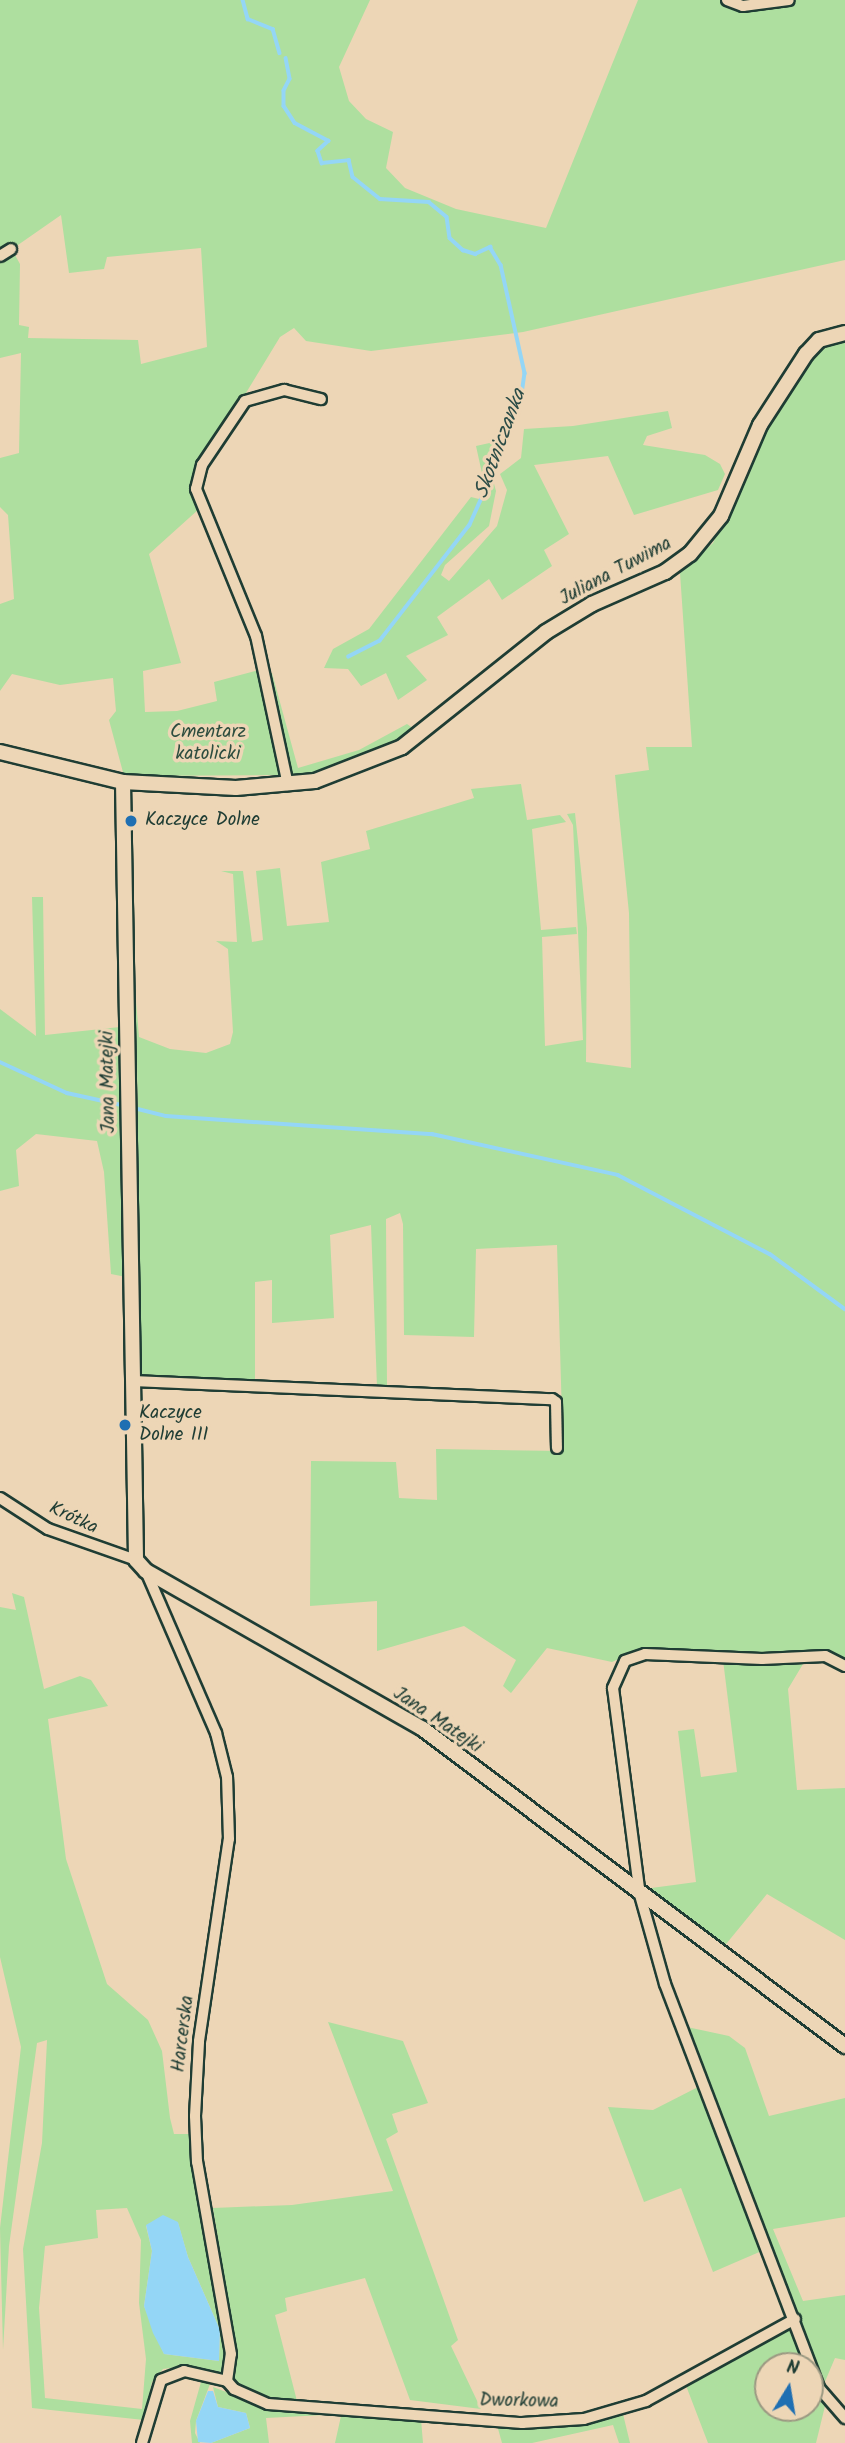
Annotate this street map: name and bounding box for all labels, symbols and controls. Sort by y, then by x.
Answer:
water label: Skotniczanka [470,386,532,502]
street label: Juliana Tuwima [556,533,676,611]
park label: Cmentarz katolicki [170,722,246,766]
place label: Kaczyce Dolne [145,810,260,832]
marker: Kaczyce Dolne [123,813,139,829]
street label: Jana Matejki [97,1031,121,1133]
place label: Kaczyce Dolne III [139,1403,208,1447]
marker: Kaczyce Dolne III [117,1417,133,1433]
street label: Krótka [45,1498,101,1540]
street label: Jana Matejki [388,1683,486,1759]
street label: Harcerska [168,1994,200,2074]
north arrow [754,2352,824,2422]
text: N [784,2352,801,2384]
street label: Dworkowa [479,2390,559,2414]

